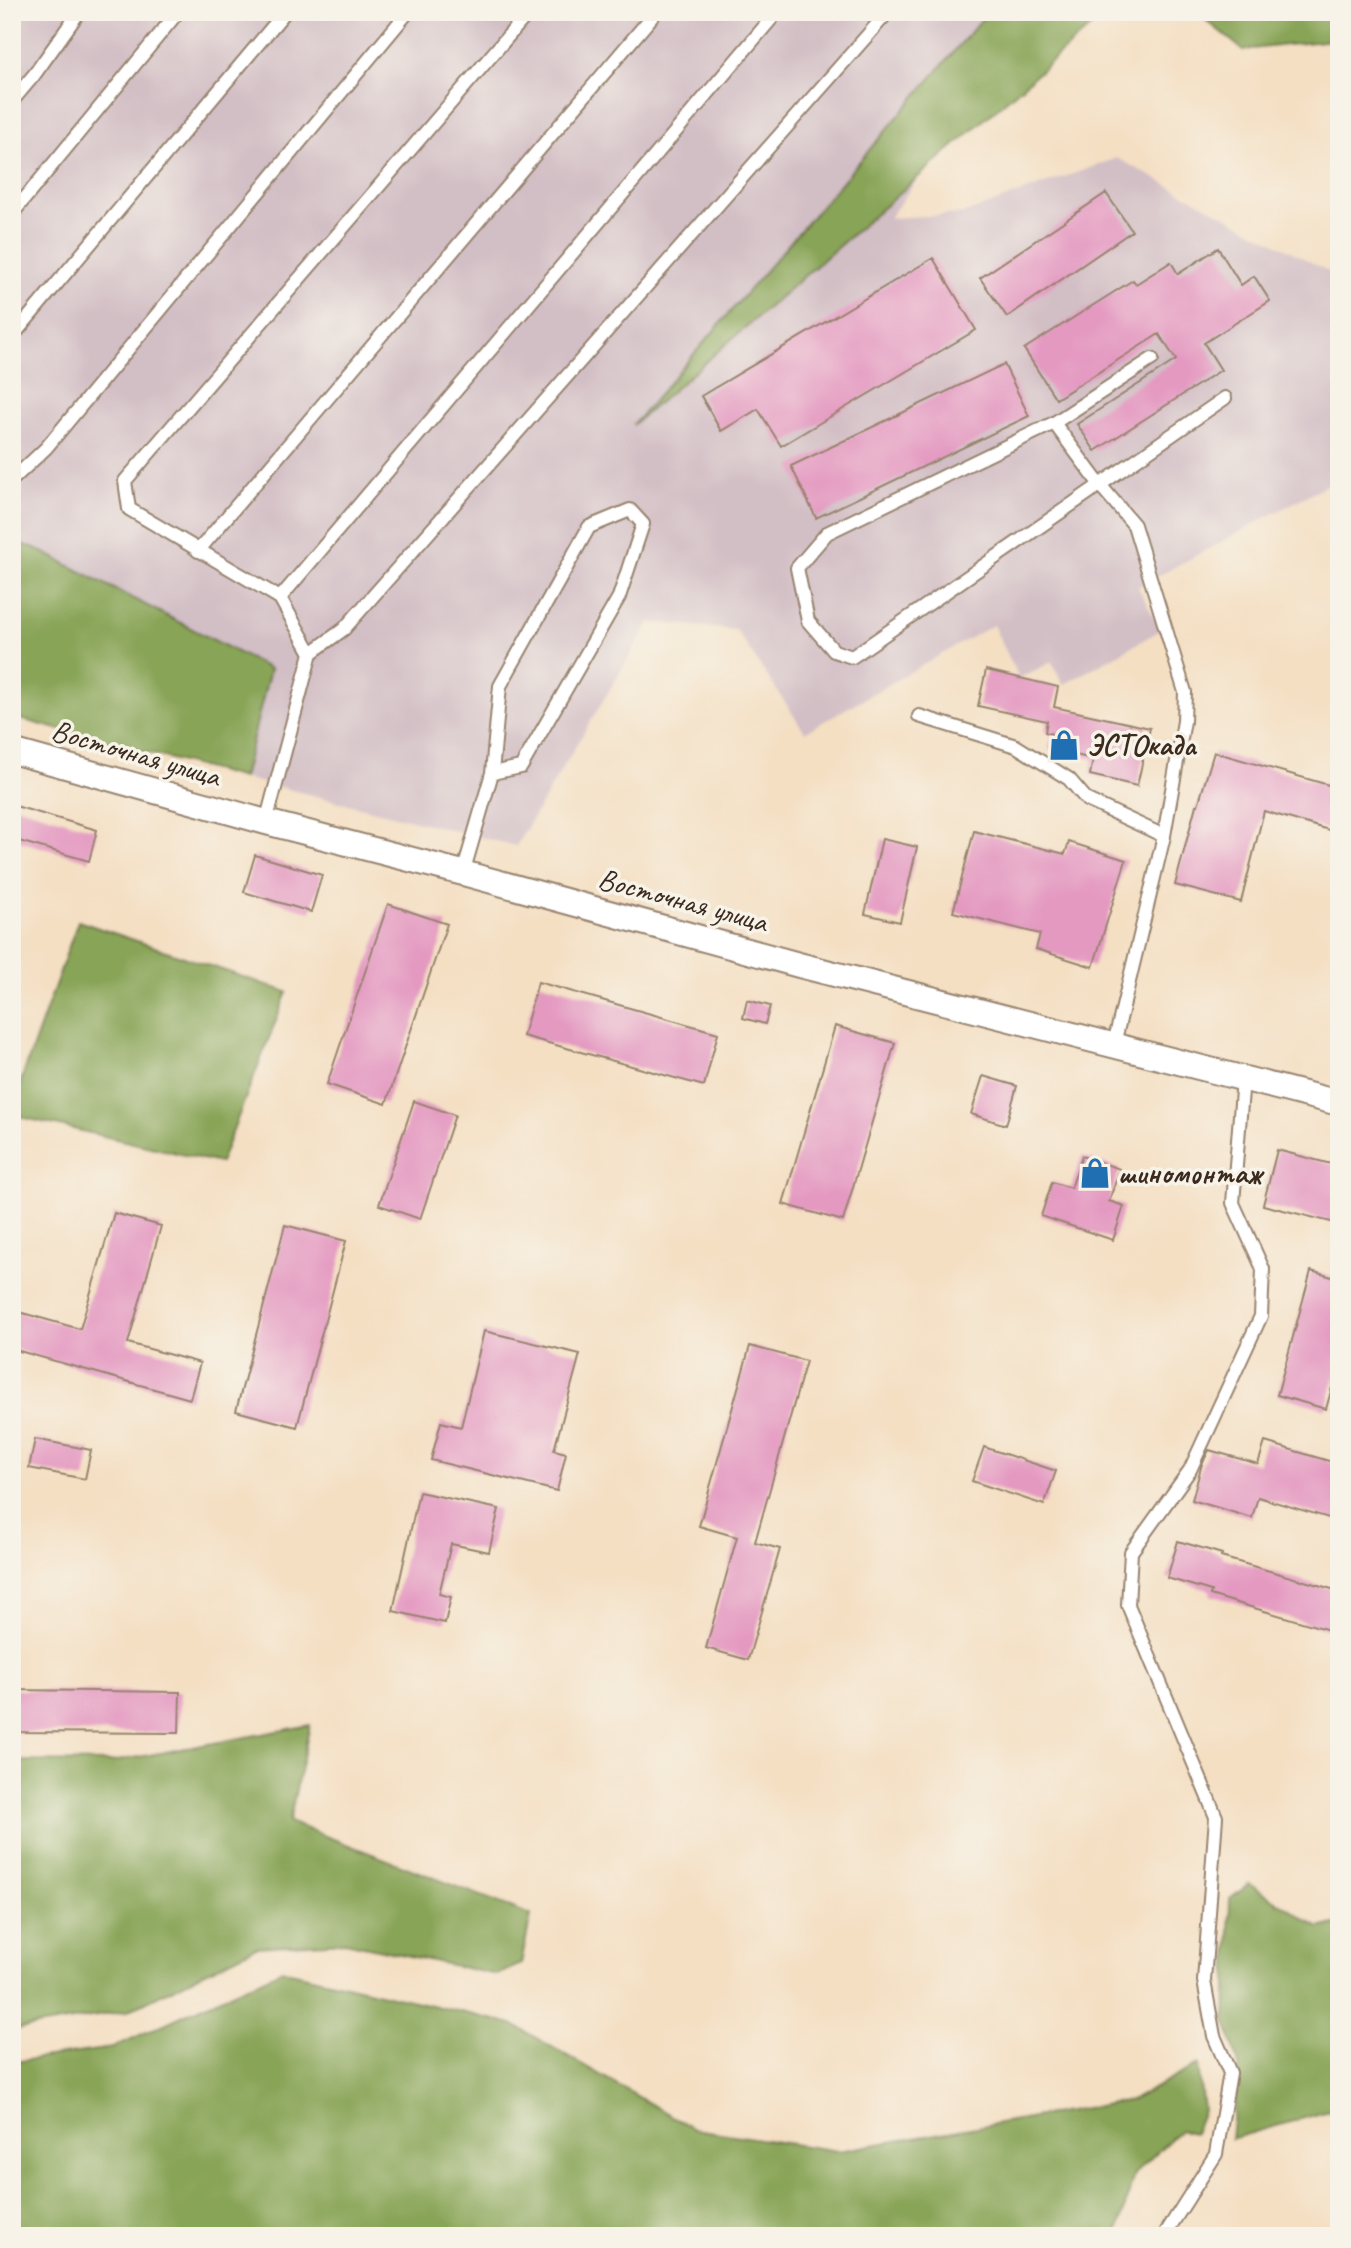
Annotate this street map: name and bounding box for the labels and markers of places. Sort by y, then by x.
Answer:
place label: ЭСТОкада [1087,726,1197,764]
shop icon: ЭСТОкада [1047,728,1081,762]
place label: шиномонтаж [1118,1154,1266,1192]
shop icon: шиномонтаж [1078,1156,1112,1190]

